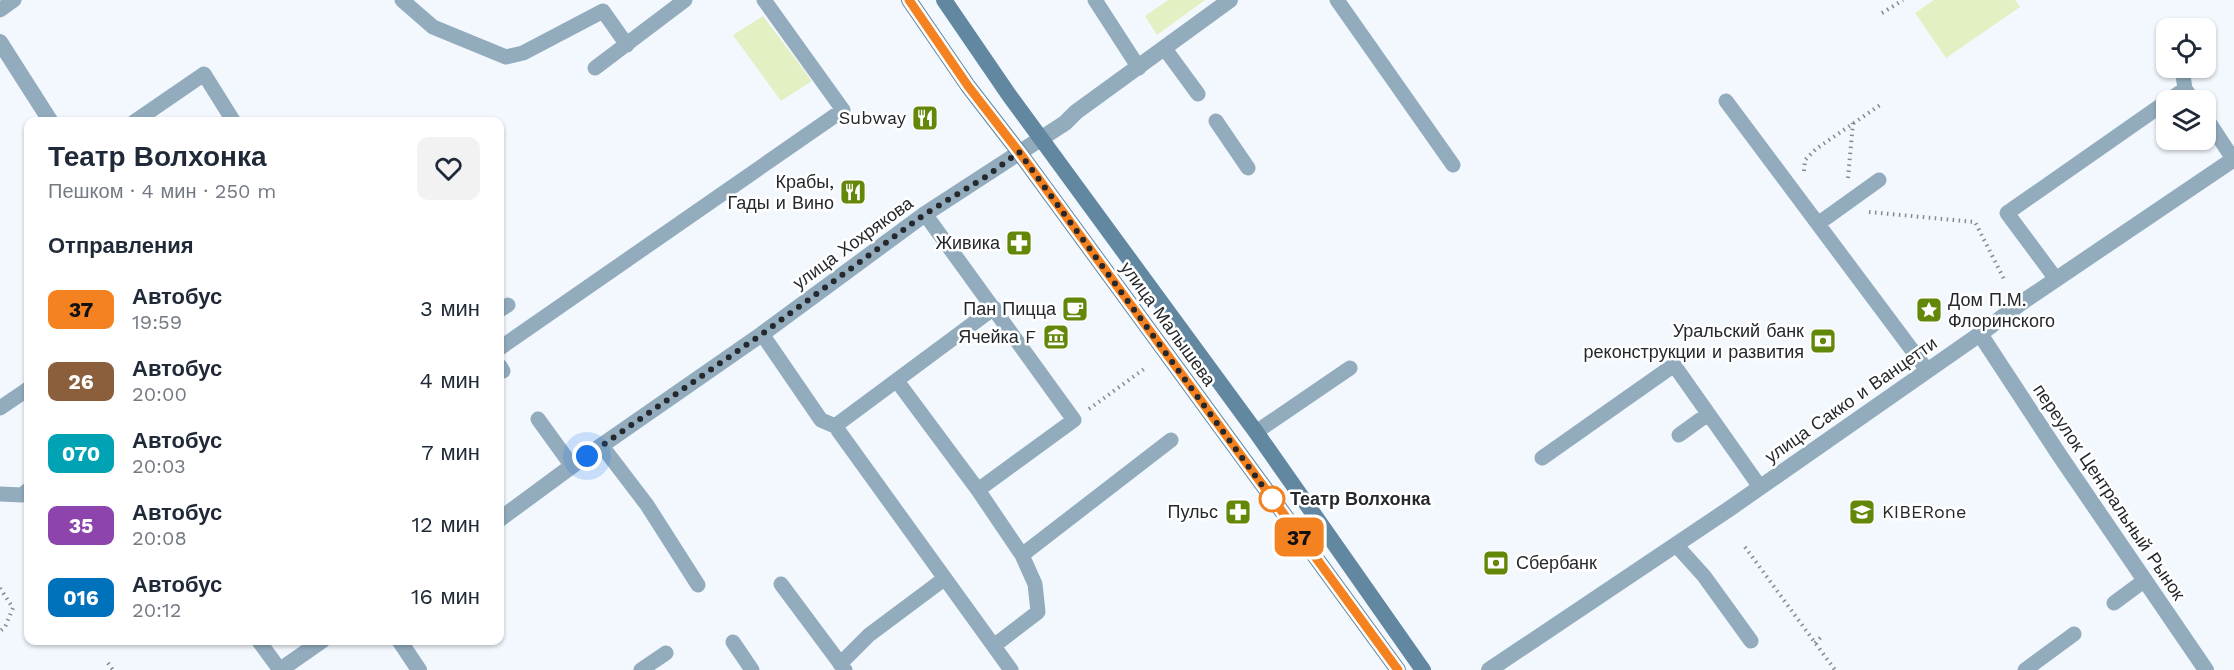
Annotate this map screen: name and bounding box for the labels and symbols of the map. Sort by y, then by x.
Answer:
restaurant icon: Subway [910,103,940,133]
place label: Subway [839,107,907,128]
place label: Крабы, Гады и Вино [727,171,834,213]
restaurant icon: Крабы, Гады и Вино [838,177,868,207]
street label: улица Хохрякова [789,191,918,293]
pharmacy icon: Живика [1004,228,1034,258]
place label: Живика [935,232,1001,253]
street label: улица Малышева [1116,258,1221,391]
place label: Дом П.М. Флоринского [1948,289,2055,331]
cafe icon: Пан Пицца [1060,294,1090,324]
place icon: Дом П.М. Флоринского [1914,295,1944,325]
place label: Пан Пицца [963,298,1057,319]
place label: Уральский банк реконструкции и развития [1584,320,1804,362]
museum icon: Ячейка F [1041,322,1071,352]
place label: Ячейка F [958,326,1036,347]
bank icon: Уральский банк реконструкции и развития [1808,326,1838,356]
street label: улица Сакко и Ванцетти [1761,332,1941,467]
street label: переулок Центральный Рынок [2029,380,2190,604]
your location [572,441,602,471]
marker: Театр Волхонка [1259,486,1285,512]
place label: Театр Волхонка [1290,488,1431,509]
pharmacy icon: Пульс [1223,497,1253,527]
school or university icon: KIBERone [1847,497,1877,527]
place label: Пульс [1168,501,1218,522]
place label: KIBERone [1882,501,1966,522]
line badge: 37 [1272,518,1326,556]
bank icon: Сбербанк [1481,548,1511,578]
place label: Сбербанк [1516,552,1597,573]

